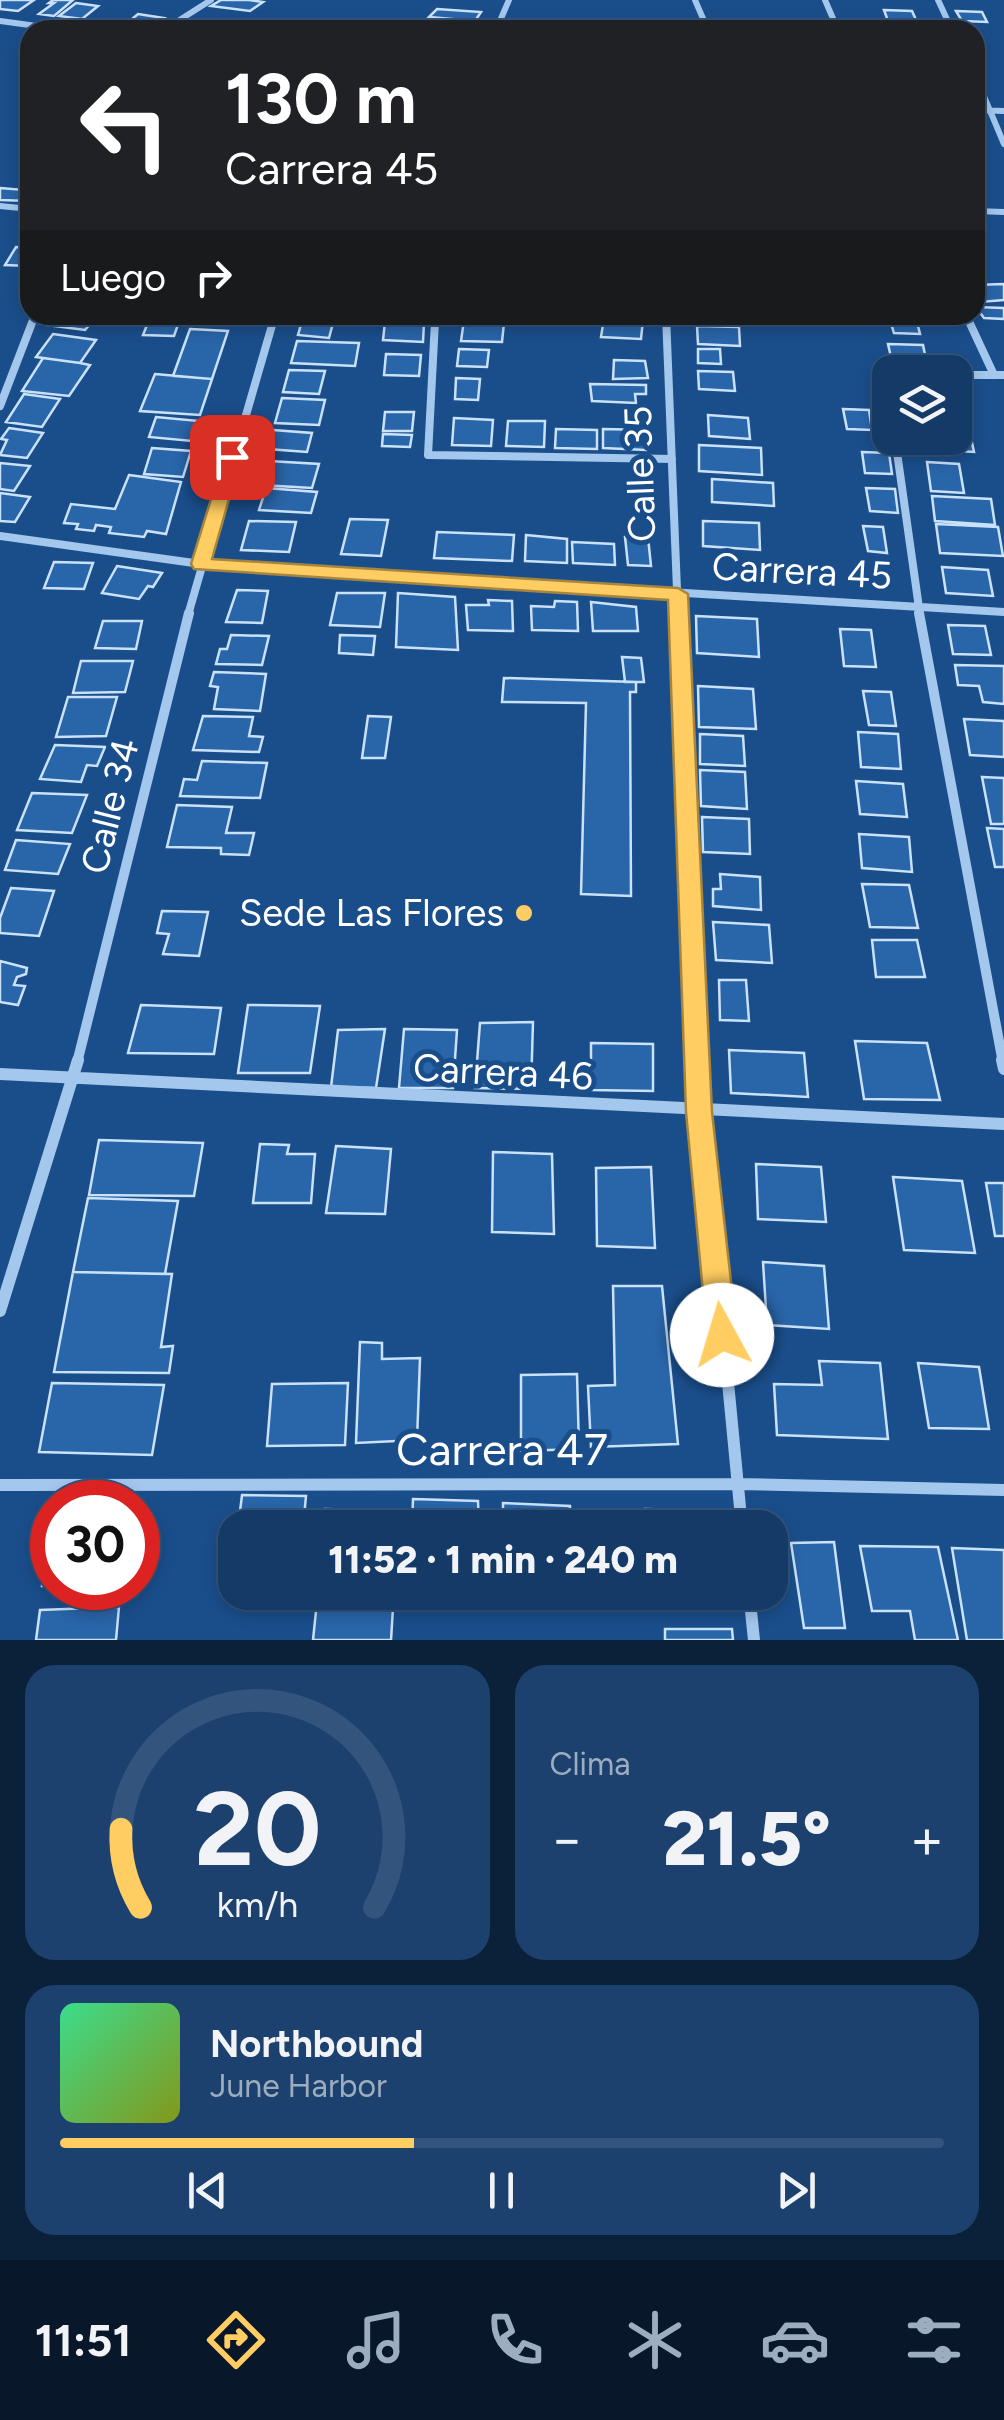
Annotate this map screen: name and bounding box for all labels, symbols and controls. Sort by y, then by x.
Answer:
text: 130 m [225,56,417,141]
icon: left [60,60,190,190]
text: Carrera 45 [225,141,438,195]
icon: right [186,250,241,305]
text: Luego [60,255,166,301]
map controls [872,355,972,455]
button: layers [872,355,972,455]
street label: Calle 35 [615,405,665,543]
pin [190,415,275,500]
icon: arrive [205,430,260,485]
street label: Carrera 45 [711,543,893,599]
street label: Calle 34 [71,734,149,878]
place label: Sede Las Flores [239,890,504,936]
marker: Sede Las Flores [513,902,535,924]
street label: Carrera 46 [412,1044,594,1100]
position arrow [670,1283,774,1387]
street label: Carrera 47 [396,1422,608,1476]
speed limit sign: 30 [30,1480,160,1610]
text: 11:52 · 1 min · 240 m [328,1537,678,1583]
text: Clima [550,1745,631,1783]
text: 20 [193,1766,321,1891]
text: 21.5° [662,1794,831,1884]
text: − [550,1806,584,1872]
text: + [910,1806,944,1872]
text: km/h [216,1883,298,1926]
text: Northbound [210,2021,423,2067]
text: June Harbor [210,2067,387,2105]
icon: previous [180,2163,235,2218]
icon: pause [474,2163,529,2218]
icon: next [769,2163,824,2218]
icon: directions [201,2305,271,2375]
icon: music [341,2305,411,2375]
icon: phone [480,2305,550,2375]
icon: climate [620,2305,690,2375]
icon: car [760,2305,830,2375]
icon: filters [899,2305,969,2375]
text: 11:51 [35,2313,131,2367]

